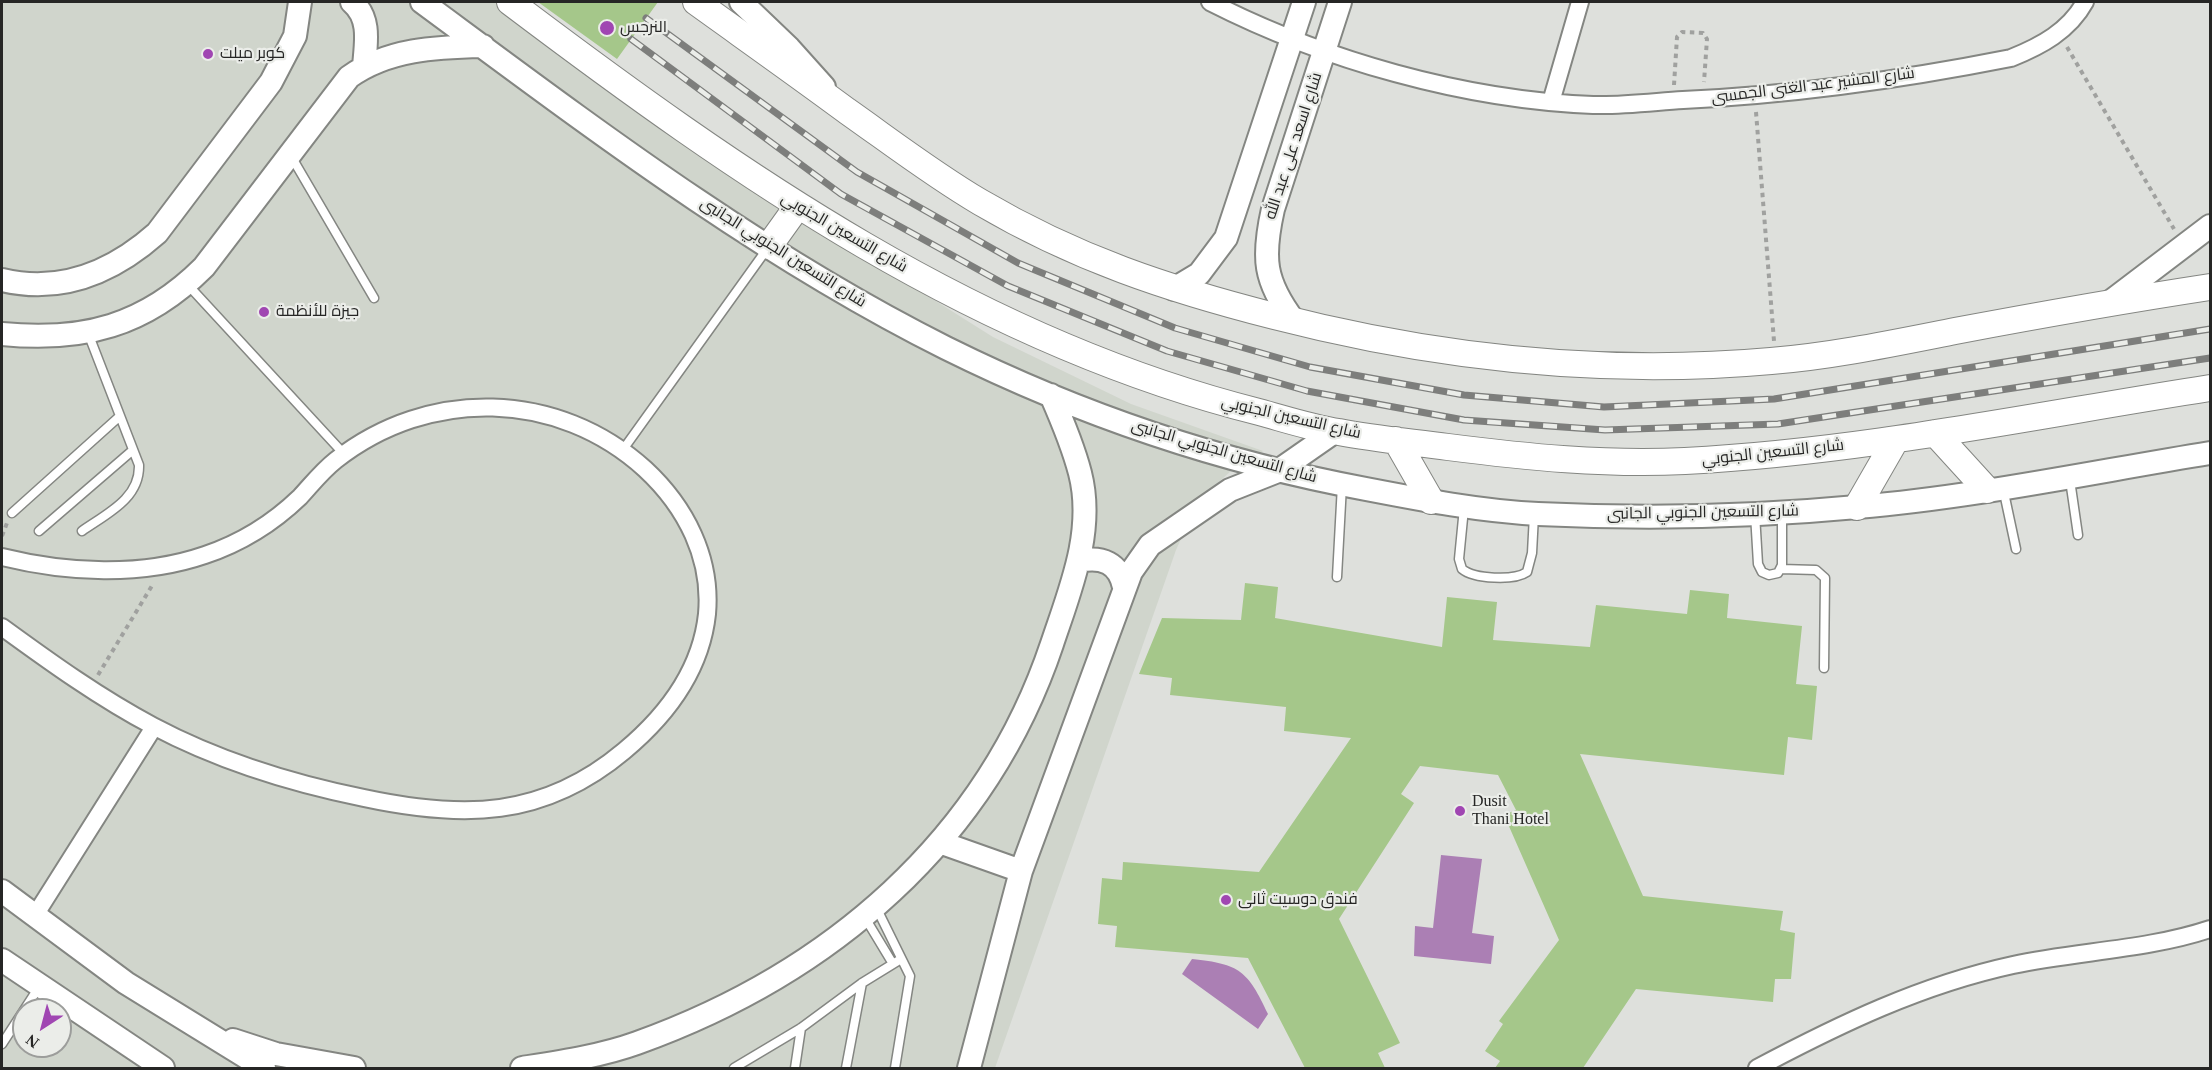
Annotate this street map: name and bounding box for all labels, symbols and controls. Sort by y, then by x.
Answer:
place label: النرجس [620,18,667,38]
marker: النرجس [598,19,616,37]
place label: كوبر ميلت [220,44,285,64]
marker: كوبر ميلت [201,47,215,61]
street label: شارع المشير عبد الغنى الجمسى [1710,64,1916,108]
street label: شارع اسعد على عبد الله [1261,70,1327,222]
street label: شارع التسعين الجنوبي [777,189,911,277]
street label: شارع التسعين الجنوبي الجانبى [696,194,870,312]
place label: جيزة للأنظمة [276,302,359,322]
marker: جيزة للأنظمة [257,305,271,319]
street label: شارع التسعين الجنوبي [1219,393,1363,443]
street label: شارع التسعين الجنوبي الجانبى [1129,416,1319,488]
street label: شارع التسعين الجنوبي [1701,436,1845,470]
street label: شارع التسعين الجنوبي الجانبى [1607,502,1799,524]
place label: Dusit Thani Hotel [1472,792,1549,830]
marker: Dusit Thani Hotel [1453,804,1467,818]
place label: فندق دوسيت ثانى [1238,890,1358,910]
marker: فندق دوسيت ثانى [1219,893,1233,907]
north arrow [12,998,72,1058]
text: N [23,1031,42,1052]

